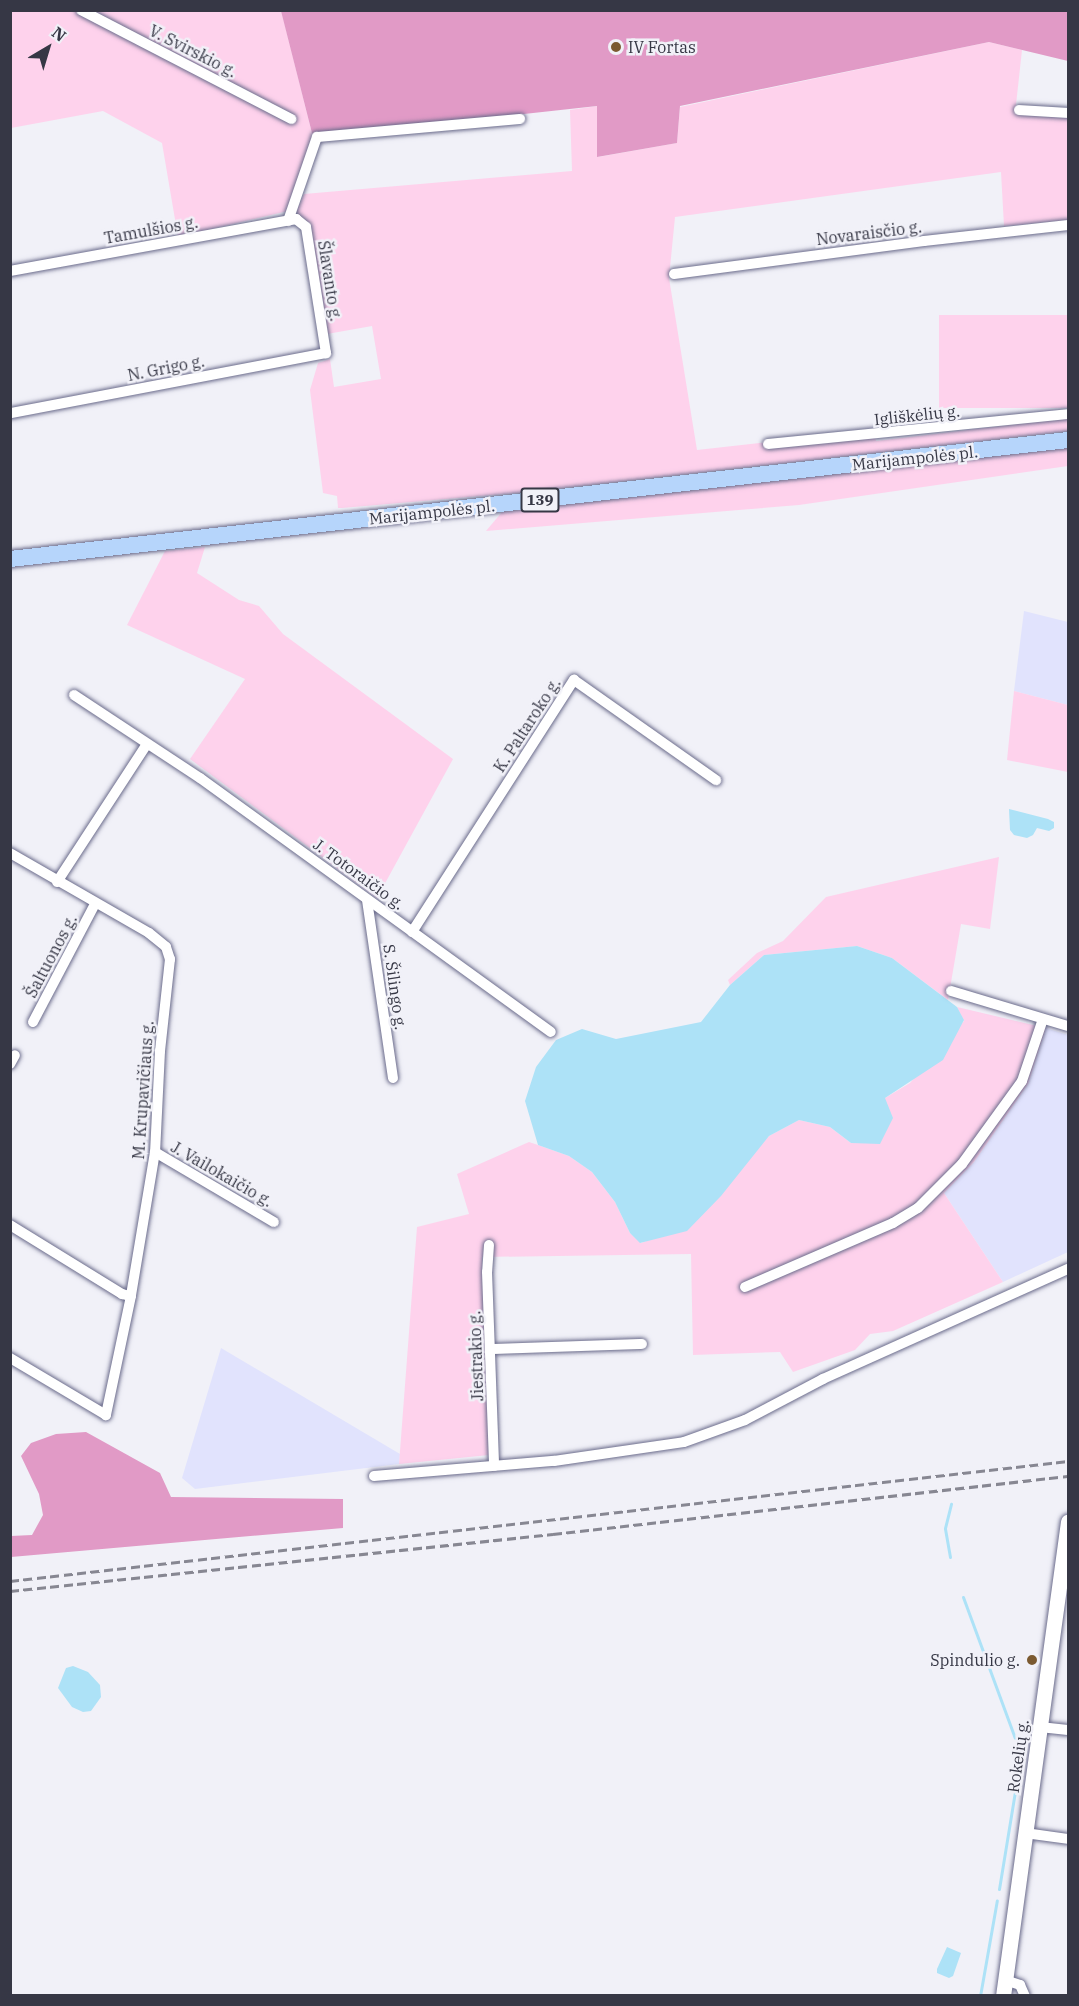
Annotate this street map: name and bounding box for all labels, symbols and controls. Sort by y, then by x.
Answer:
north arrow [18,18,78,78]
street label: V. Svirskio g. [146,21,240,81]
text: N [48,22,70,46]
place label: IV Fortas [628,37,696,57]
marker: IV Fortas [609,40,623,54]
street label: Tamulšios g. [103,212,199,248]
street label: Novaraisčio g. [815,217,923,249]
street label: Šlavanto g. [314,239,346,323]
street label: N. Grigo g. [126,351,206,385]
street label: Igliškėlių g. [873,401,961,429]
street label: Marijampolės pl. [851,442,979,474]
road number: 139 [520,488,560,512]
street label: Marijampolės pl. [368,496,496,528]
street label: K. Paltaroko g. [489,674,565,776]
street label: J. Totoraičio g. [310,834,408,914]
street label: Šaltuonos g. [21,911,81,1001]
street label: S. Šilingo g. [379,943,411,1031]
street label: M. Krupavičiaus g. [129,1020,157,1160]
street label: J. Vailokaičio g. [168,1137,276,1211]
street label: Jiestrakio g. [465,1310,487,1402]
place label: Spindulio g. [930,1650,1020,1670]
marker: Spindulio g. [1025,1653,1039,1667]
street label: Rokelių g. [1003,1718,1033,1794]

